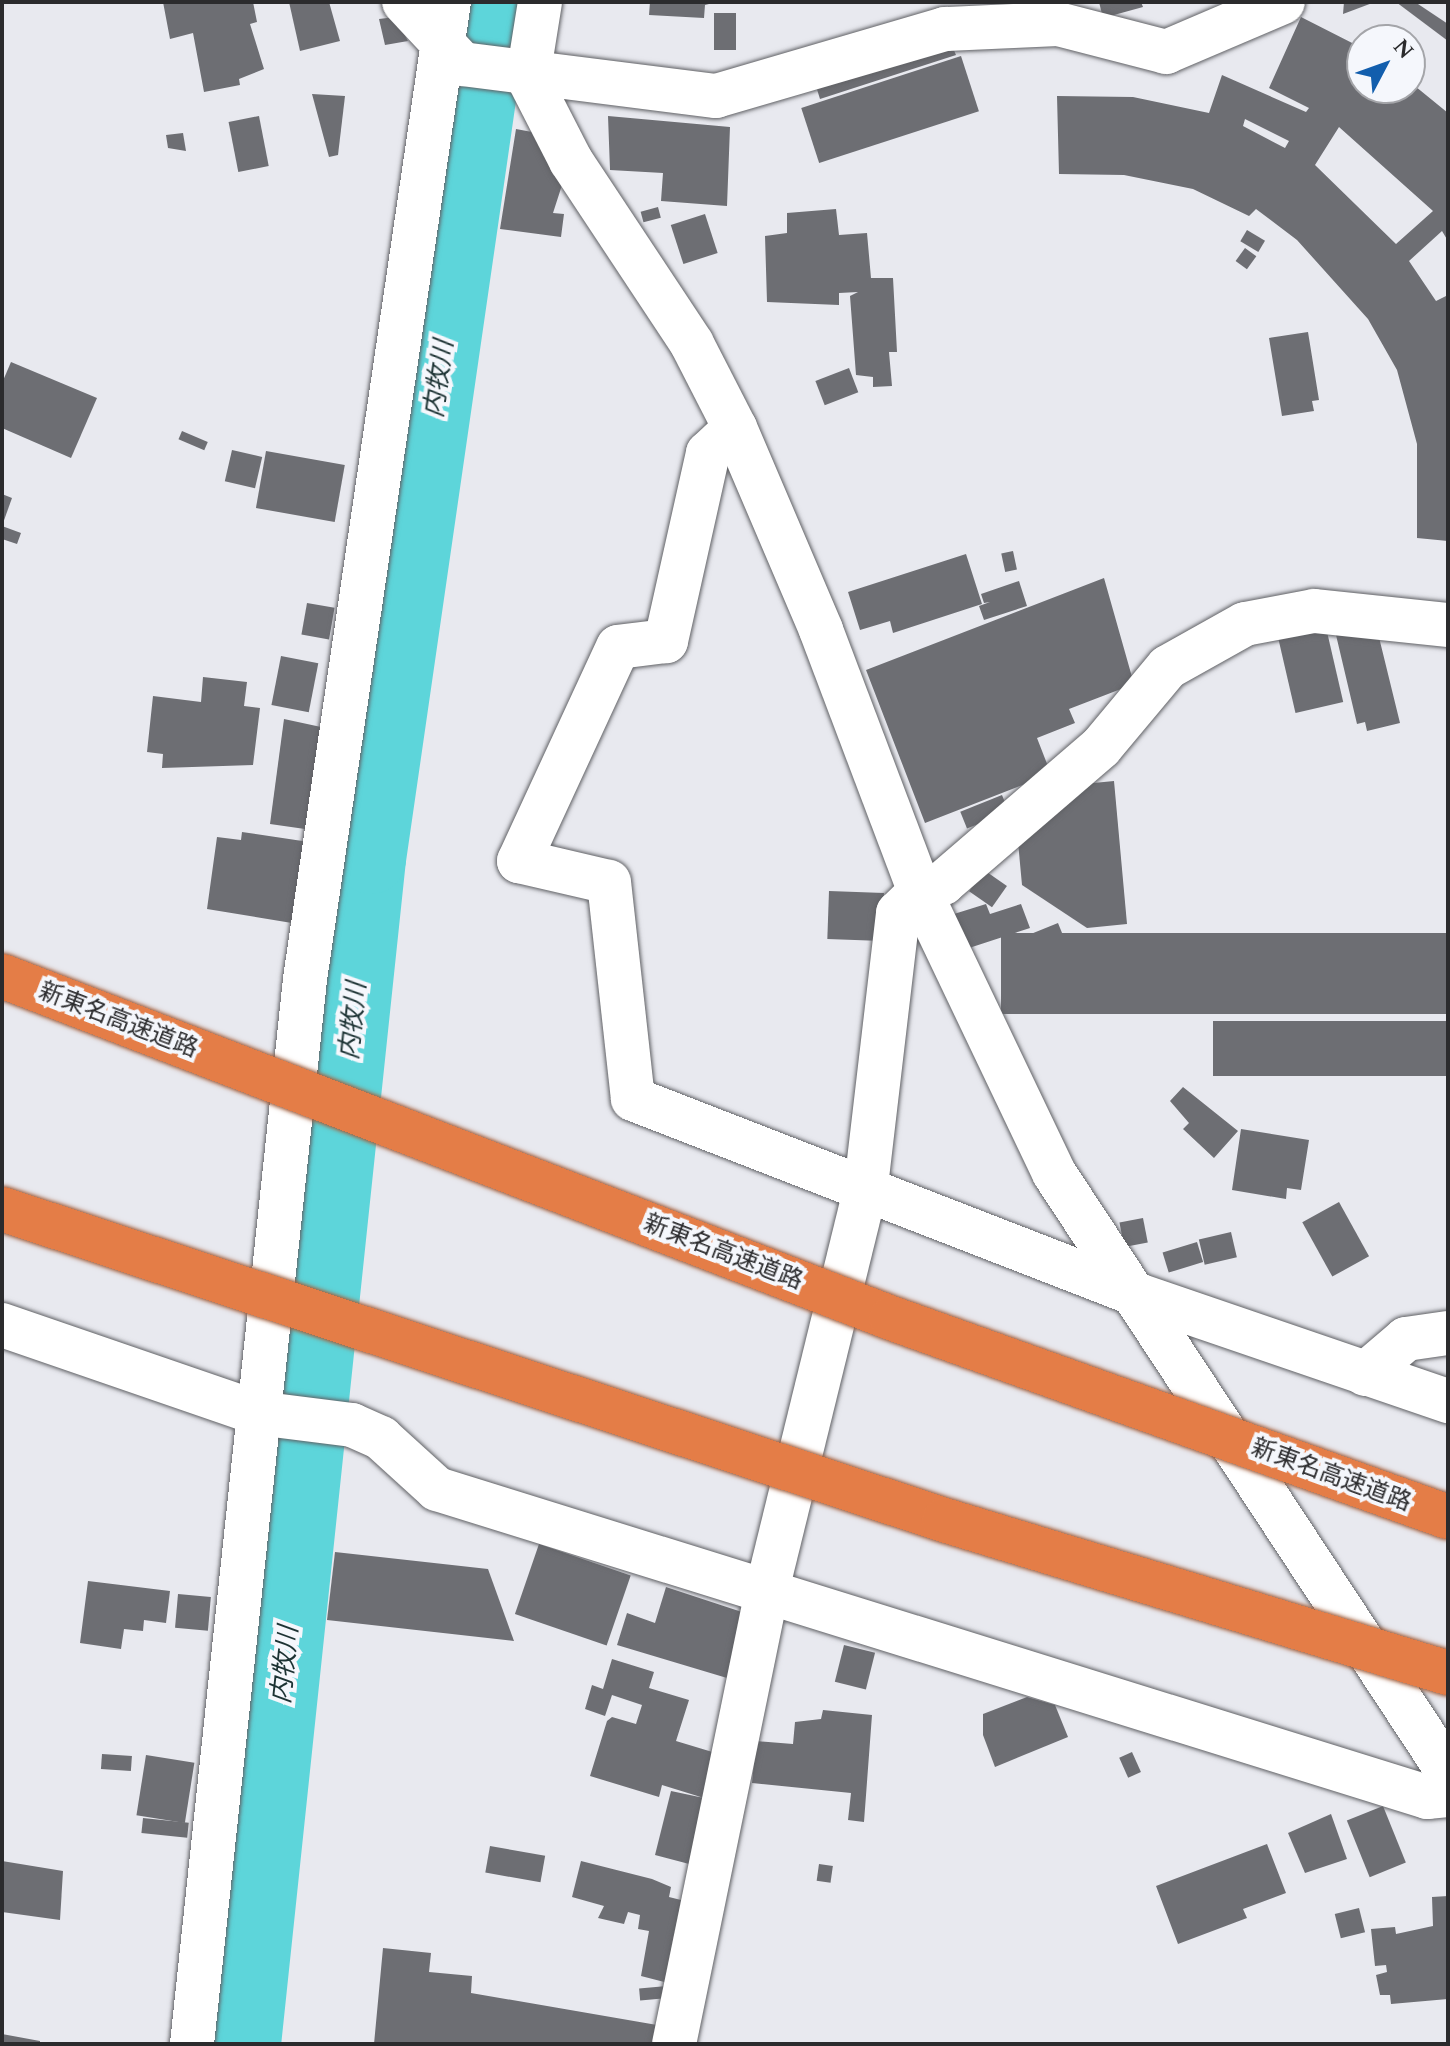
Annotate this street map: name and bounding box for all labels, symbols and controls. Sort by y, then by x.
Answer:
north arrow [1346,24,1426,104]
text: N [1385,32,1421,67]
water label: 内牧川 [419,338,461,420]
street label: 新東名高速道路 [34,977,202,1065]
water label: 内牧川 [334,981,374,1061]
street label: 新東名高速道路 [639,1209,807,1297]
street label: 新東名高速道路 [1247,1434,1415,1518]
water label: 内牧川 [266,1625,306,1705]

